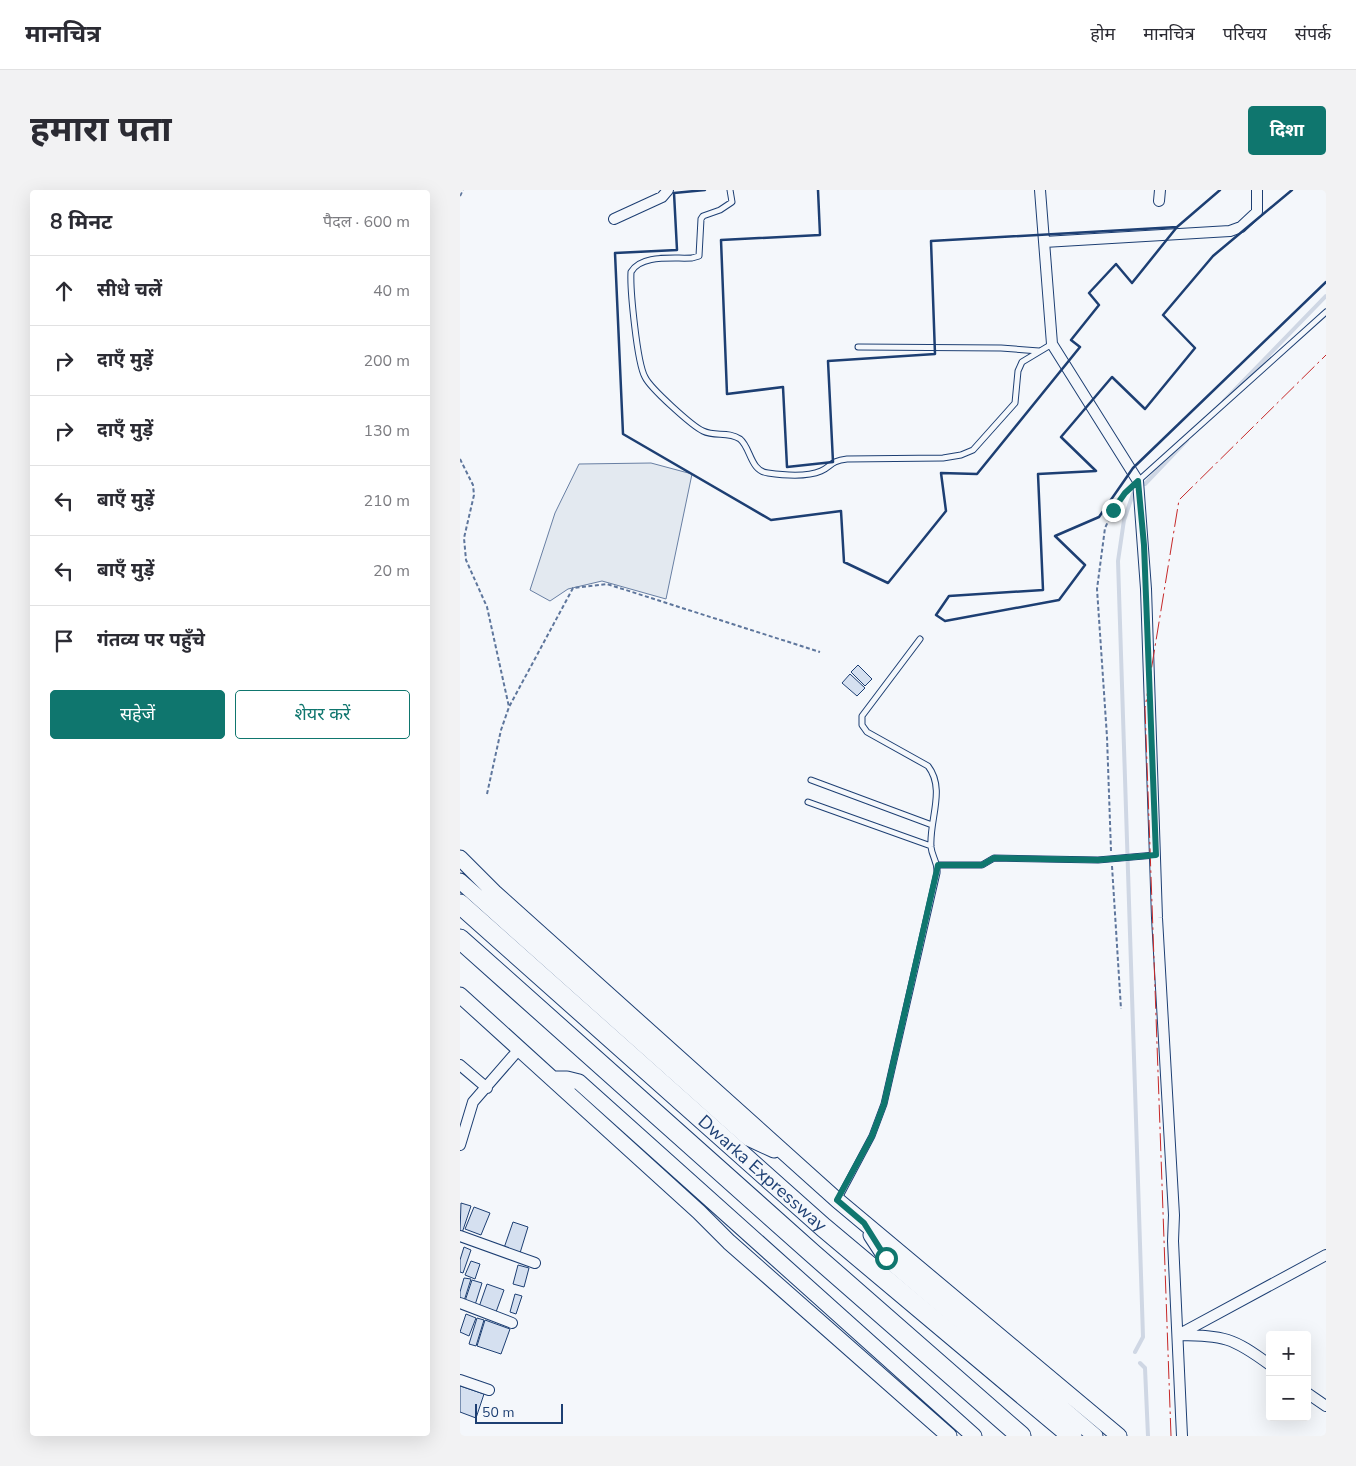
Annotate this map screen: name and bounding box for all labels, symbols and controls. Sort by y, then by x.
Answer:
text: मानचित्र [25,18,101,50]
text: होम [1090,22,1115,46]
text: मानचित्र [1143,22,1195,46]
text: परिचय [1223,22,1267,46]
text: संपर्क [1295,22,1331,46]
text: हमारा पता [30,106,172,153]
button: दिशा [1248,106,1326,155]
text: 8 मिनट [50,208,112,236]
text: पैदल · 600 m [323,211,410,233]
icon: ahead [50,277,78,305]
text: सीधे चलें [97,277,162,303]
text: 40 m [373,280,410,302]
icon: right [50,347,78,375]
text: दाएँ मुड़ें [97,347,153,373]
text: 200 m [363,350,410,372]
icon: right [50,417,78,445]
text: दाएँ मुड़ें [97,417,153,443]
text: 130 m [363,420,410,442]
icon: left [50,487,78,515]
text: बाएँ मुड़ें [97,487,154,513]
text: 210 m [363,490,410,512]
route end [1102,499,1125,522]
icon: left [50,557,78,585]
text: बाएँ मुड़ें [97,557,154,583]
text: 20 m [373,560,410,582]
icon: arrive [50,627,78,655]
text: गंतव्य पर पहुँचे [97,627,205,653]
button: सहेजें [50,690,225,739]
button: शेयर करें [235,690,410,739]
street label: Dwarka Expressway [693,1110,833,1237]
route start [875,1247,898,1270]
map controls [1266,1331,1311,1421]
button: + [1266,1331,1311,1376]
button: − [1266,1376,1311,1421]
scale bar [475,1401,562,1424]
text: 50 m [482,1403,514,1422]

